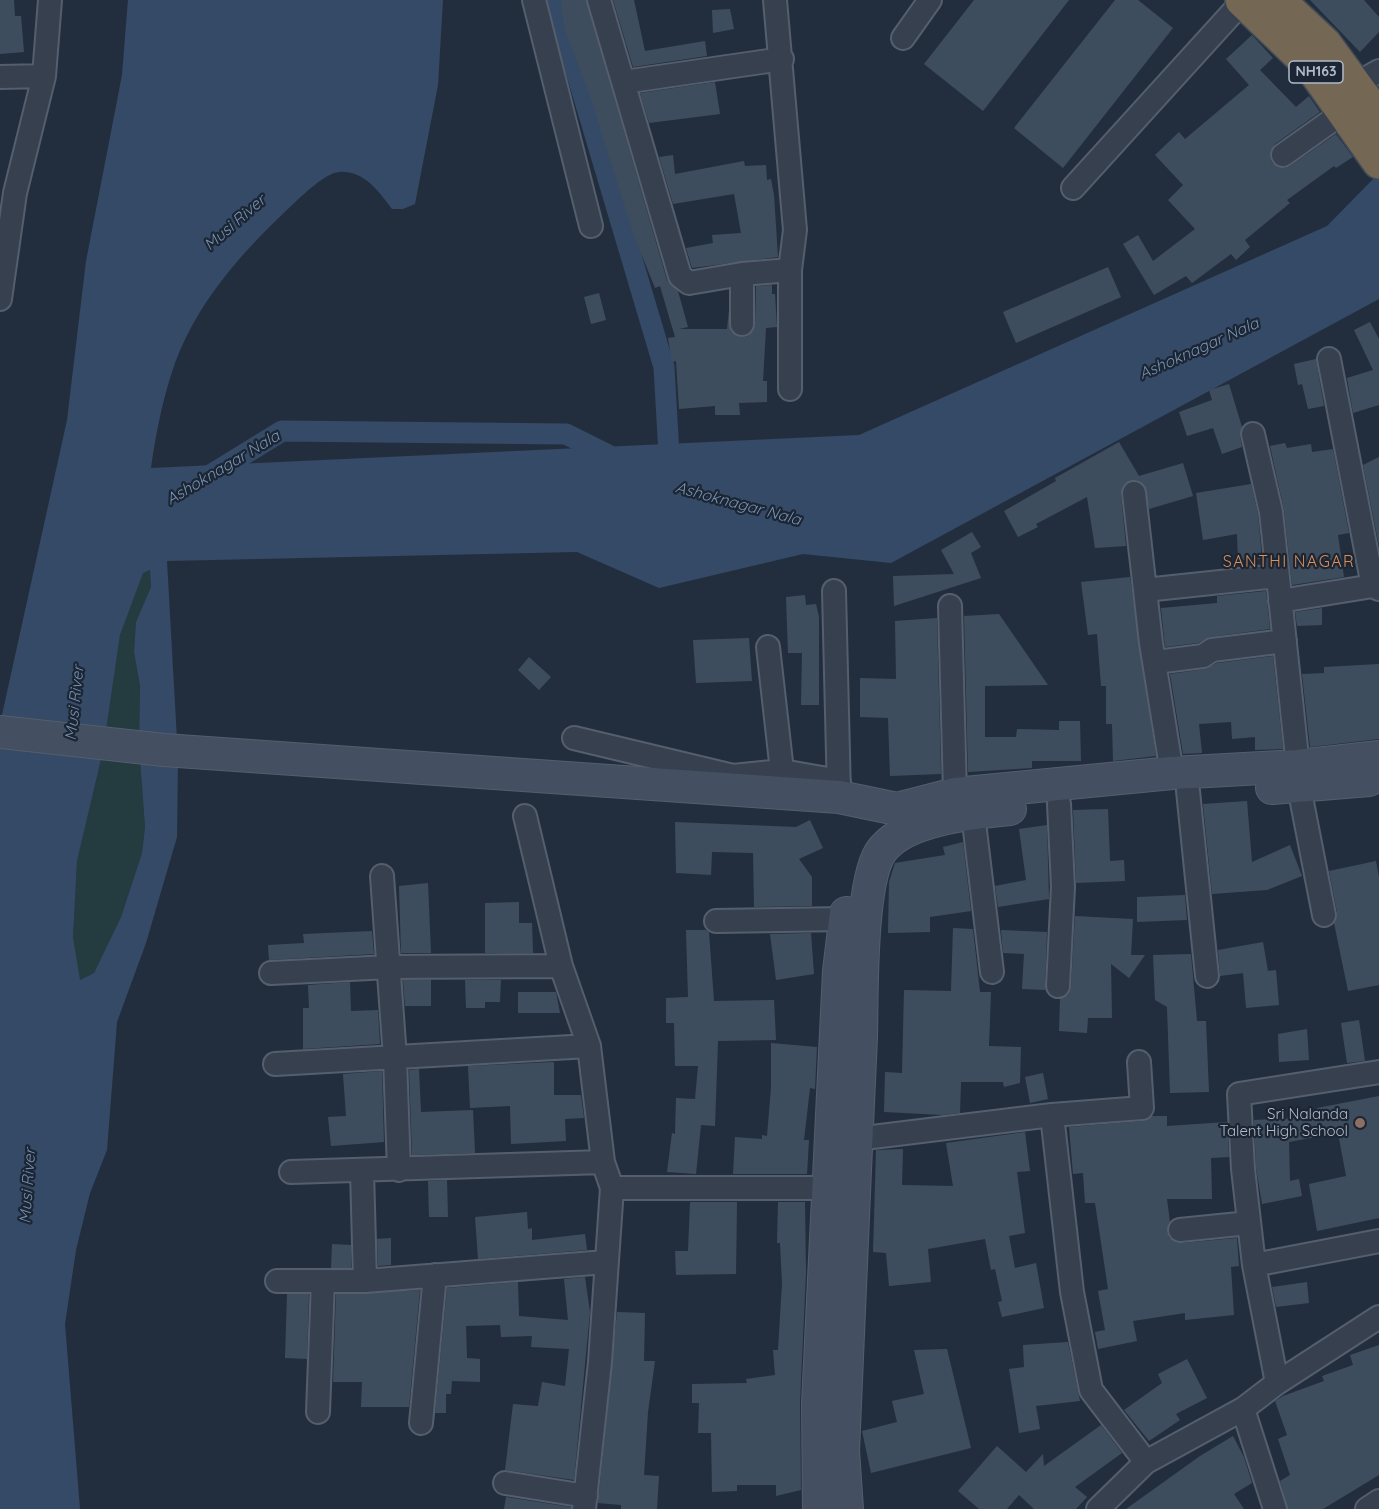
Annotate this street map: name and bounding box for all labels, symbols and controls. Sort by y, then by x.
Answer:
road number: NH163 [1289,61,1343,83]
water label: Musi River [200,191,270,255]
water label: Ashoknagar Nala [1136,314,1262,384]
water label: Ashoknagar Nala [163,427,283,509]
water label: Ashoknagar Nala [673,478,803,530]
district label: SANTHI NAGAR [1223,552,1355,572]
water label: Musi River [62,665,88,741]
place label: Sri Nalanda Talent High School [1219,1105,1348,1140]
marker: Sri Nalanda Talent High School [1353,1116,1367,1130]
water label: Musi River [16,1148,40,1224]

